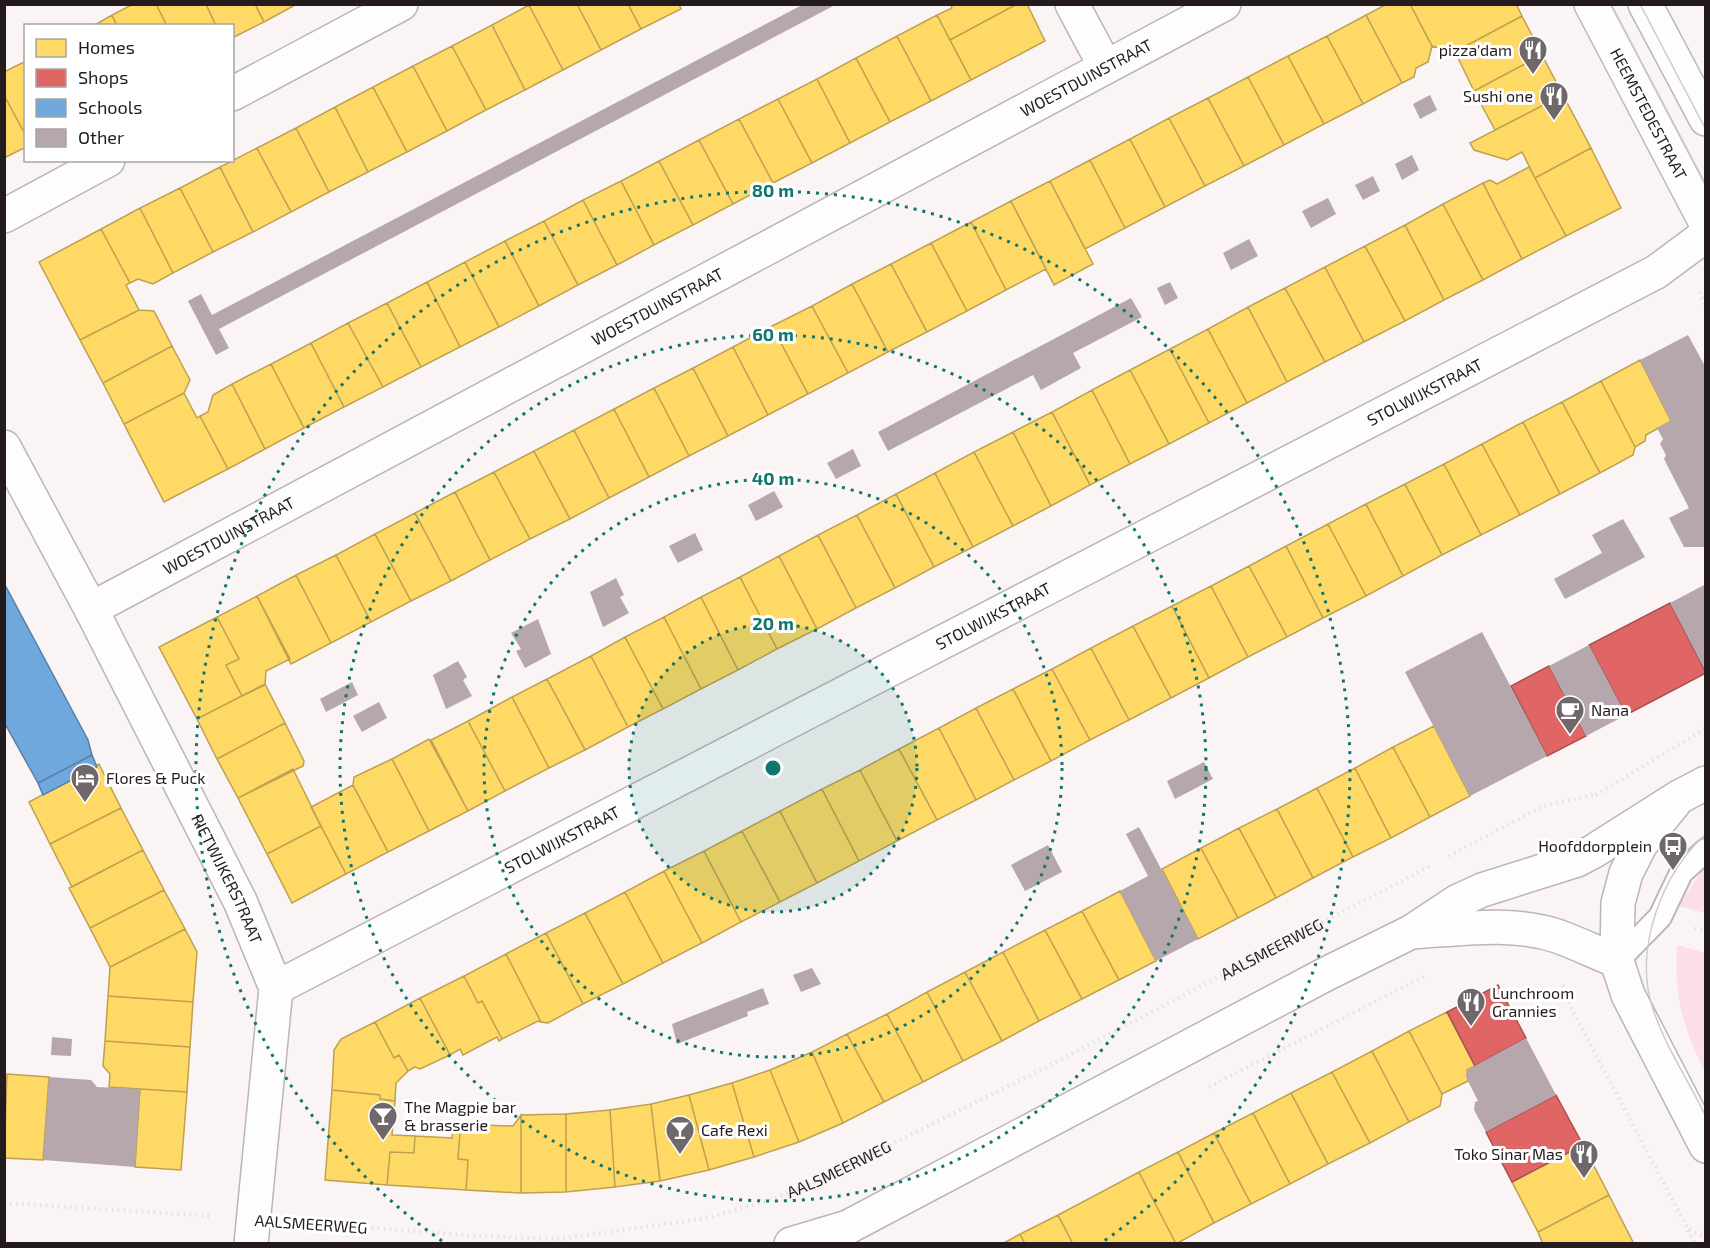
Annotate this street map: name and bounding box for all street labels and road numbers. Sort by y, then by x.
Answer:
street label: WOESTDUINSTRAAT [1017,34,1155,120]
street label: HEEMSTEDESTRAAT [1607,45,1691,183]
street label: WOESTDUINSTRAAT [588,263,726,349]
street label: STOLWIJKSTRAAT [1364,354,1485,429]
street label: WOESTDUINSTRAAT [159,492,297,578]
street label: STOLWIJKSTRAAT [932,578,1054,653]
street label: STOLWIJKSTRAAT [501,802,622,877]
street label: RIETWIJKERSTRAAT [188,810,267,946]
street label: AALSMEERWEG [1217,914,1326,983]
street label: AALSMEERWEG [784,1136,894,1201]
street label: AALSMEERWEG [254,1210,368,1237]

